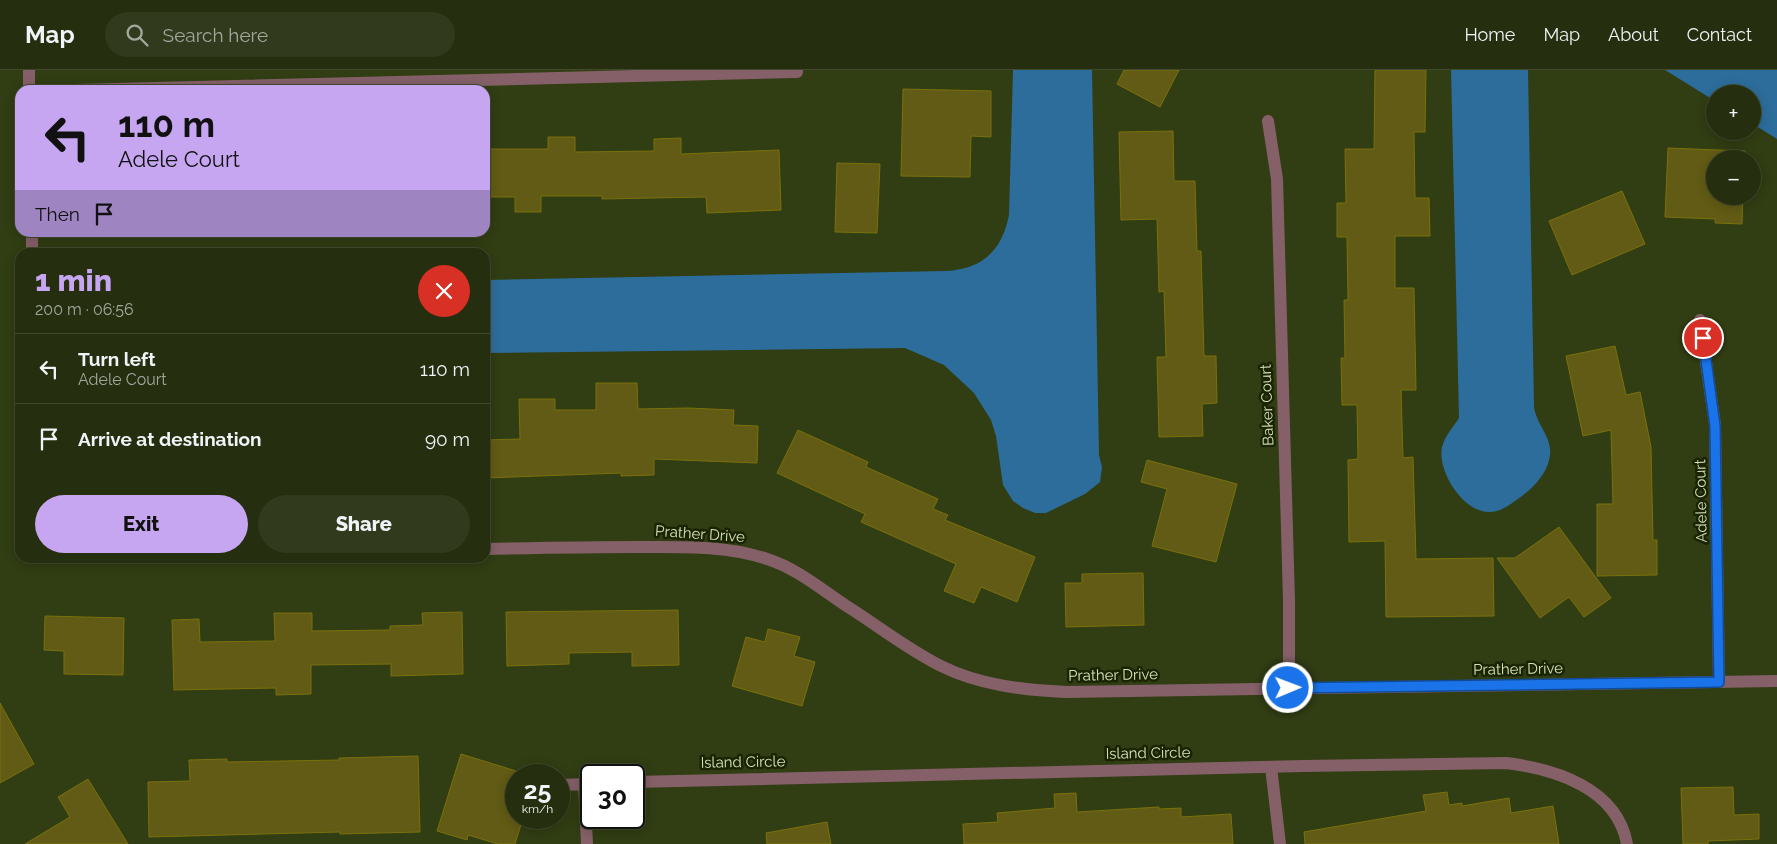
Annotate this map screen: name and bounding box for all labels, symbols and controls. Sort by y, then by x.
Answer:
search box [105,12,455,57]
text: Map [25,20,75,49]
icon: search [123,21,151,49]
text: Search here [163,24,268,46]
text: Home [1464,24,1515,45]
text: Map [1543,24,1580,45]
text: About [1608,24,1659,45]
text: Contact [1687,24,1752,45]
map controls [1706,85,1761,205]
button: + [1706,85,1761,140]
text: 110 m [118,104,215,145]
icon: left [35,105,100,170]
text: Adele Court [118,146,240,172]
button: − [1706,150,1761,205]
icon: arrive [90,200,118,228]
text: Then [35,203,80,225]
text: 1 min [35,263,112,298]
button: close [418,265,470,317]
text: 200 m · 06:56 [35,300,134,319]
pin [1682,317,1724,359]
icon: arrive [1689,324,1717,352]
text: Turn left [78,348,155,370]
icon: left [35,355,63,383]
text: 110 m [420,358,470,380]
street label: Baker Court [1257,364,1277,446]
text: Adele Court [78,370,167,389]
icon: arrive [35,425,63,453]
text: Arrive at destination [78,428,262,450]
text: 90 m [425,428,470,450]
street label: Adele Court [1691,459,1711,543]
button: Exit [35,495,248,553]
button: Share [258,495,470,553]
street label: Prather Drive [655,522,746,546]
street label: Prather Drive [1473,659,1563,679]
position arrow [1261,661,1313,713]
street label: Prather Drive [1068,665,1158,685]
street label: Island Circle [1105,743,1191,763]
street label: Island Circle [700,752,786,772]
speed limit sign: 30 [580,764,645,829]
text: 25 [524,775,551,805]
text: km/h [522,802,553,816]

